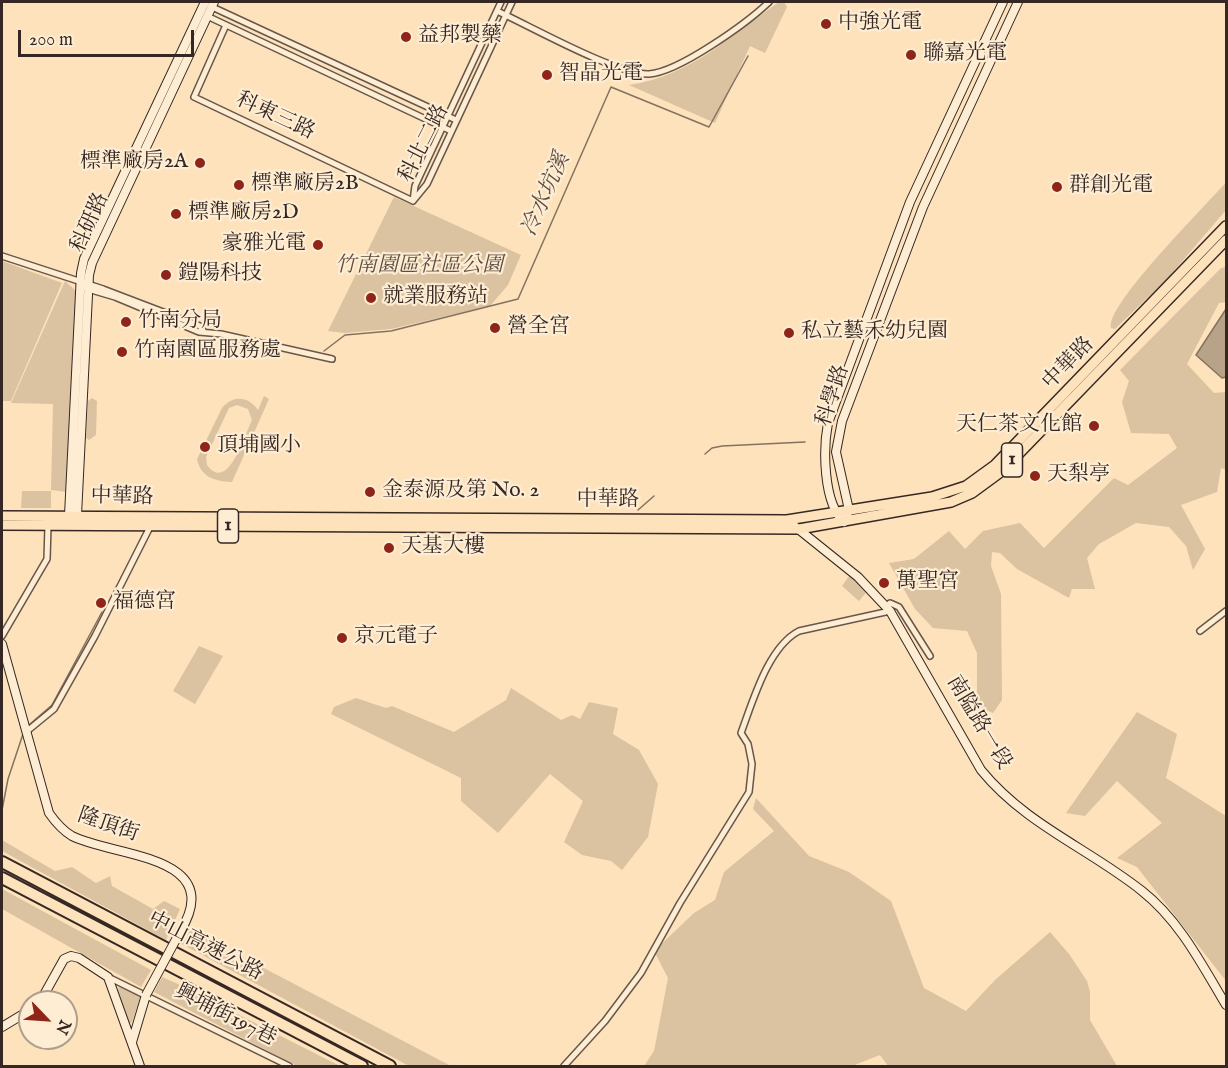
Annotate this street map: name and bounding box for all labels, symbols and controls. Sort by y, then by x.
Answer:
place label: 中強光電 [838,11,922,37]
marker: 中強光電 [819,17,833,31]
scale bar [21,18,196,56]
place label: 益邦製藥 [418,24,502,50]
text: 200 m [29,29,73,52]
marker: 益邦製藥 [399,30,413,44]
place label: 聯嘉光電 [923,42,1007,68]
marker: 聯嘉光電 [904,48,918,62]
place label: 智晶光電 [559,62,643,88]
marker: 智晶光電 [540,68,554,82]
street label: 科東三路 [232,88,318,146]
street label: 科北二路 [395,101,455,187]
water label: 冷水坑溪 [517,149,577,241]
place label: 標準廠房2A [80,150,188,176]
marker: 標準廠房2A [193,156,207,170]
place label: 標準廠房2B [251,172,359,198]
place label: 群創光電 [1069,174,1153,200]
marker: 標準廠房2B [232,178,246,192]
marker: 群創光電 [1050,180,1064,194]
street label: 科研路 [67,189,115,257]
place label: 標準廠房2D [188,201,299,227]
marker: 標準廠房2D [169,207,183,221]
place label: 豪雅光電 [222,232,306,258]
marker: 豪雅光電 [311,238,325,252]
park label: 竹南園區社區公園 [335,254,503,280]
place label: 鎧陽科技 [178,262,262,288]
marker: 鎧陽科技 [159,268,173,282]
place label: 就業服務站 [383,285,488,311]
marker: 就業服務站 [364,291,378,305]
place label: 竹南分局 [138,309,222,335]
marker: 竹南分局 [119,315,133,329]
place label: 營全宮 [507,315,570,341]
place label: 私立藝禾幼兒園 [801,320,948,346]
marker: 營全宮 [488,321,502,335]
marker: 私立藝禾幼兒園 [782,326,796,340]
street label: 中華路 [1038,333,1100,395]
place label: 竹南園區服務處 [134,339,281,365]
marker: 竹南園區服務處 [115,345,129,359]
street label: 科學路 [812,362,856,430]
place label: 天仁茶文化館 [956,413,1082,439]
marker: 天仁茶文化館 [1087,419,1101,433]
place label: 頂埔國小 [217,434,301,460]
marker: 頂埔國小 [198,440,212,454]
road number: 1 [1002,443,1022,477]
place label: 天梨亭 [1047,463,1110,489]
marker: 天梨亭 [1028,469,1042,483]
place label: 金泰源及第 No. 2 [382,479,539,505]
street label: 中華路 [90,485,154,511]
marker: 金泰源及第 No. 2 [363,485,377,499]
street label: 中華路 [577,488,639,514]
road number: 1 [218,509,238,543]
place label: 天基大樓 [401,535,485,561]
marker: 天基大樓 [382,541,396,555]
place label: 萬聖宮 [896,570,959,596]
marker: 萬聖宮 [877,576,891,590]
place label: 福德宮 [113,590,176,616]
marker: 福德宮 [94,596,108,610]
place label: 京元電子 [354,625,438,651]
marker: 京元電子 [335,631,349,645]
street label: 南隘路一段 [940,672,1016,774]
street label: 隆頂街 [74,804,142,848]
street label: 中山高速公路 [143,907,267,987]
street label: 興埔街197巷 [170,980,280,1052]
north arrow [18,990,78,1050]
text: N [51,1016,74,1037]

